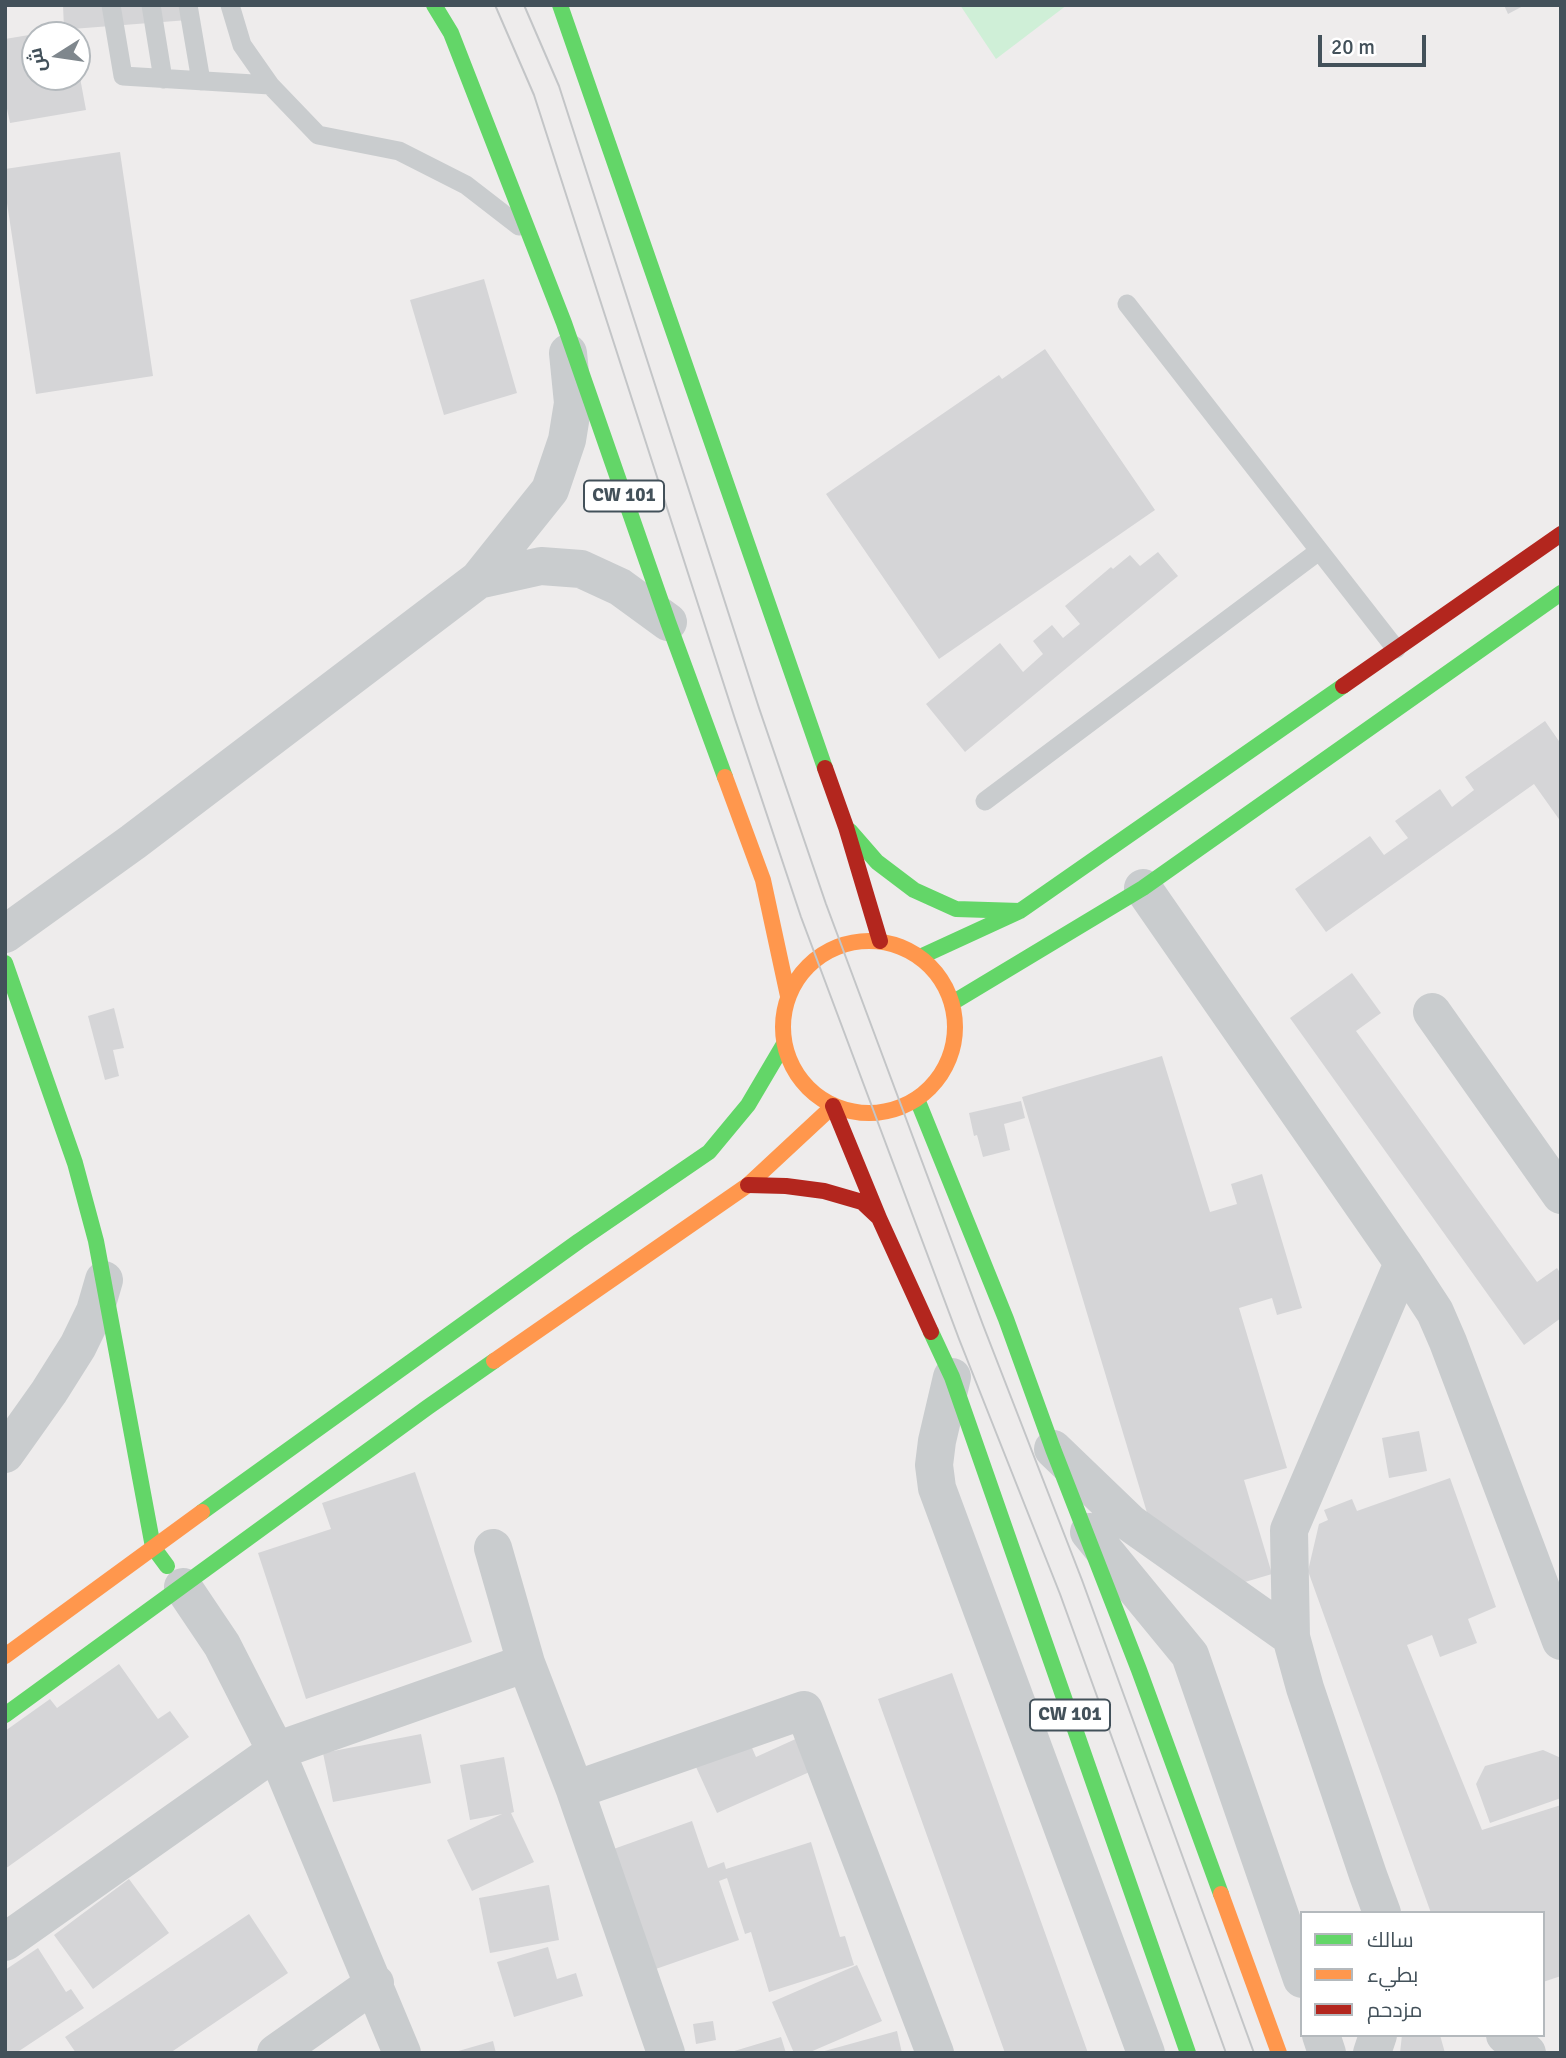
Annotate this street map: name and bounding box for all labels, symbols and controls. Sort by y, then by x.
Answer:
north arrow [21,21,91,91]
scale bar [1321,21,1430,65]
text: 20 m [1331,34,1375,60]
text: ش [23,46,52,74]
road number: CW 101 [584,481,664,512]
road number: CW 101 [1030,1700,1110,1730]
legend [1300,1911,1545,2037]
text: سالك [1367,1927,1414,1953]
text: بطيء [1367,1962,1418,1988]
text: مزدحم [1367,1997,1422,2023]

